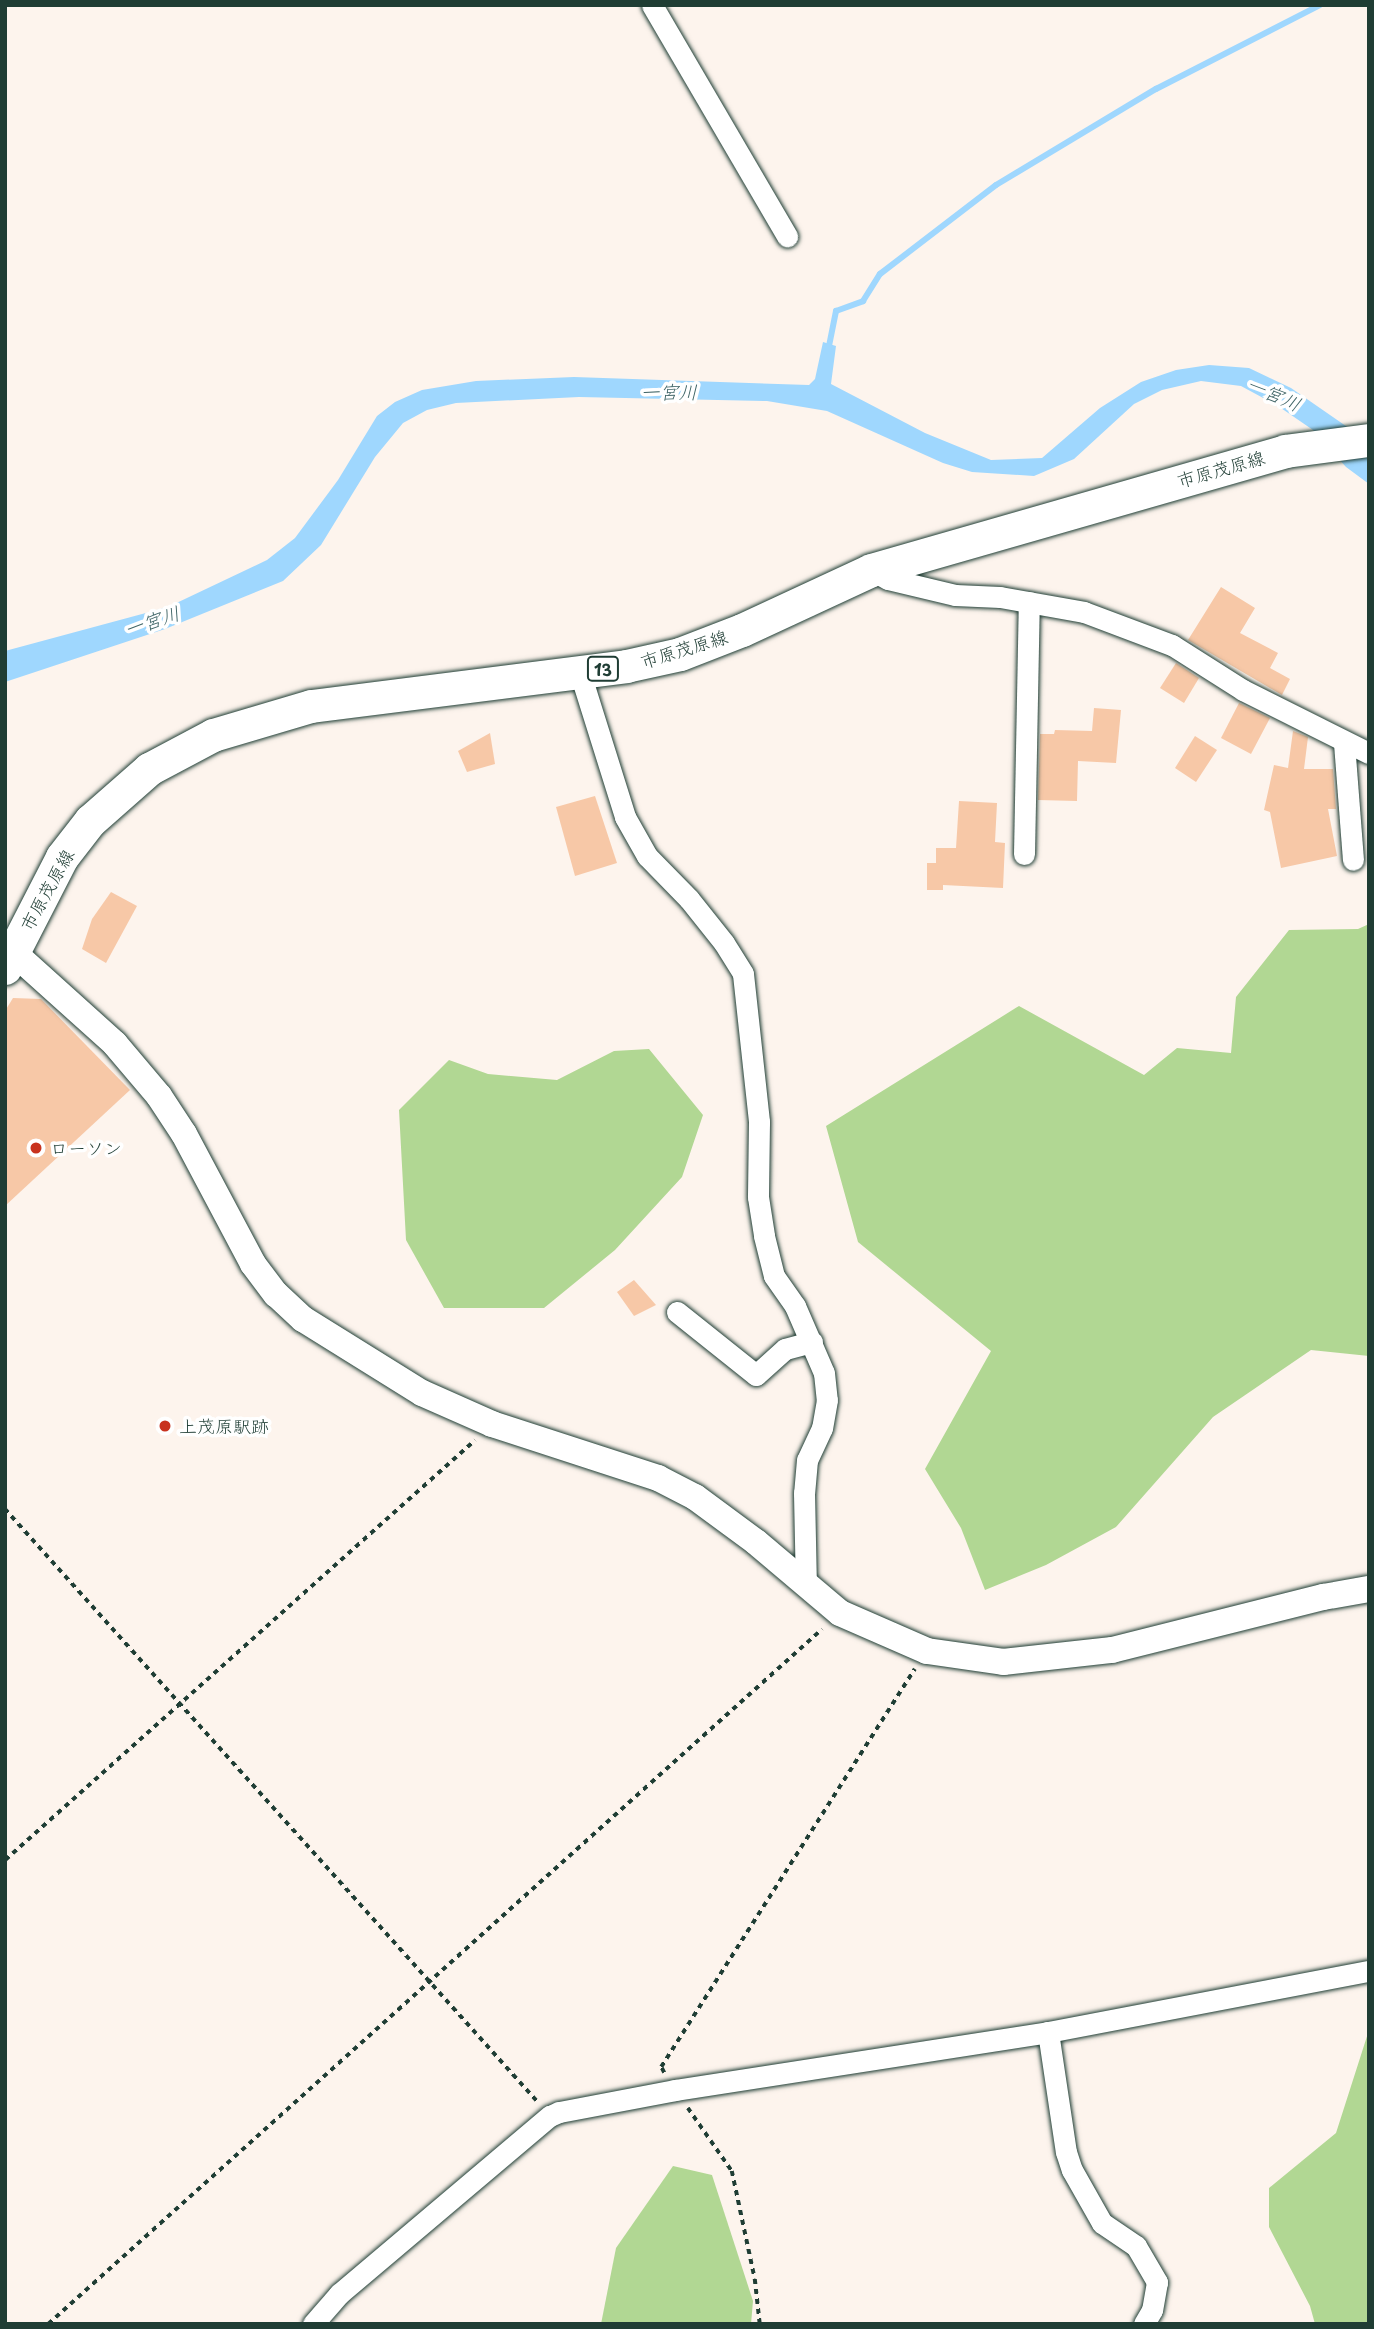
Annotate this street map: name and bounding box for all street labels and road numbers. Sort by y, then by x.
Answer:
street label: 市原茂原線 [1175,446,1267,492]
street label: 市原茂原線 [638,626,730,672]
road number: 13 [586,656,620,682]
street label: 市原茂原線 [16,845,78,935]

